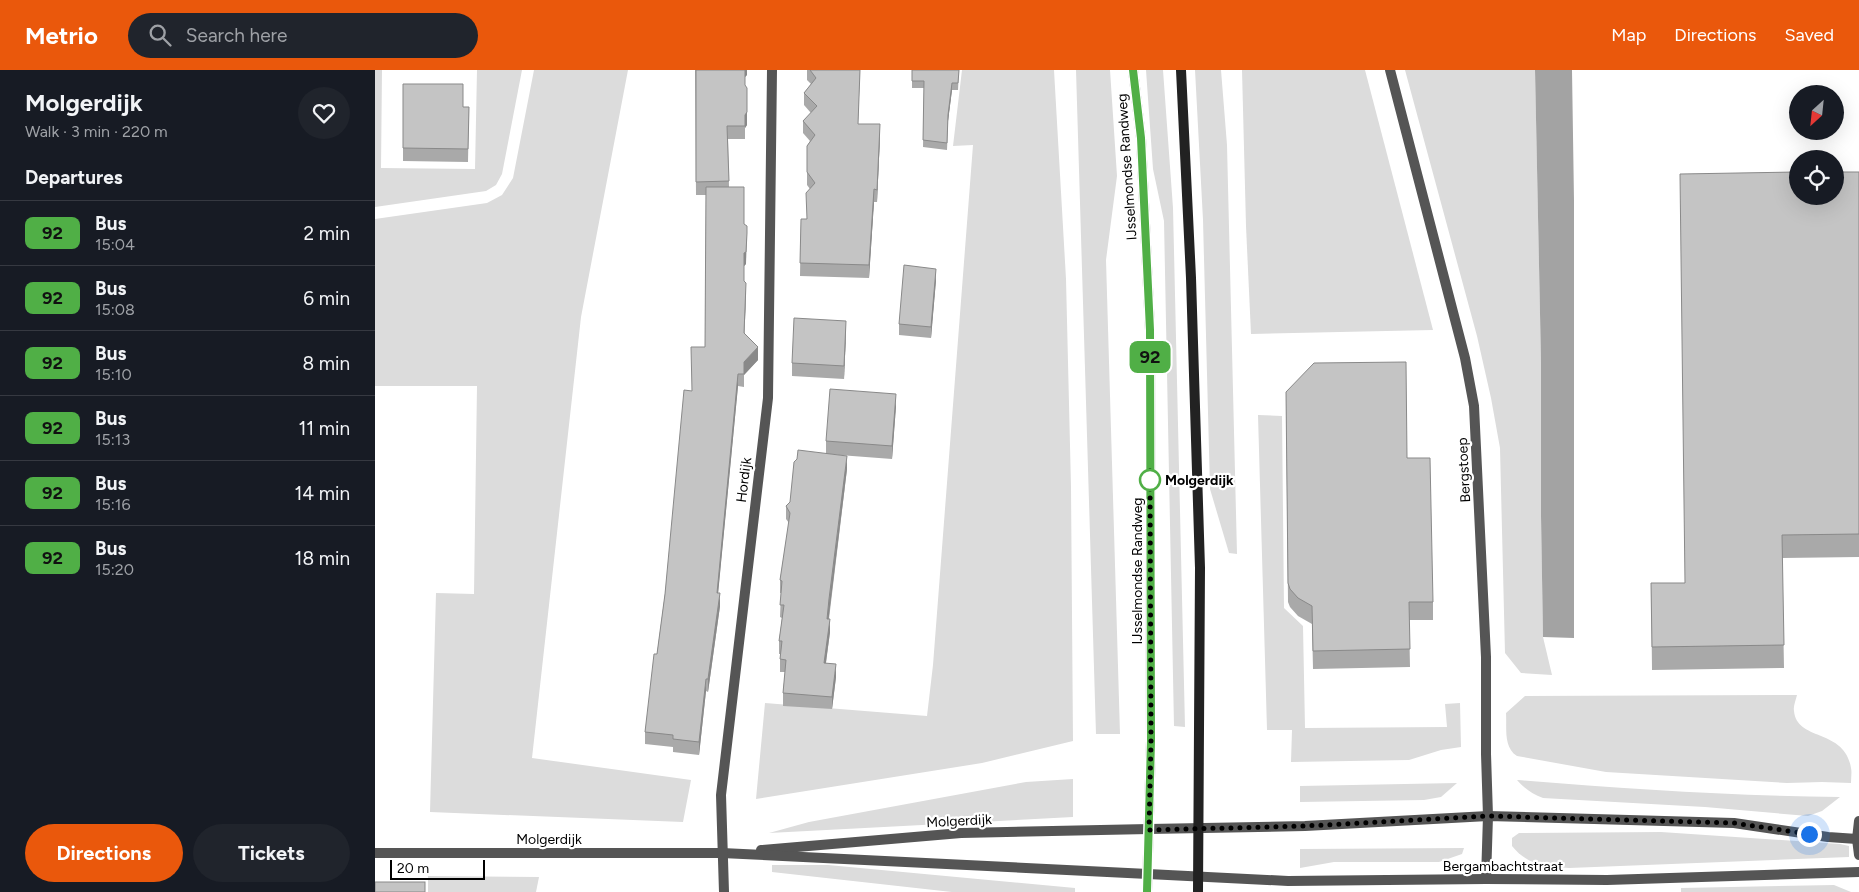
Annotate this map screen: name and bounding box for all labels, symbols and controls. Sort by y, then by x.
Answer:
search box [128,13,478,58]
text: Metrio [25,21,98,50]
icon: search [146,21,174,49]
text: Search here [186,24,287,47]
text: Map [1611,24,1646,46]
text: Directions [1674,24,1756,46]
text: Saved [1784,24,1834,46]
north arrow [1789,85,1844,140]
map controls [1789,85,1844,205]
button: heart [298,87,350,139]
text: Molgerdijk [25,88,143,117]
street label: IJsselmondse Randweg [1113,93,1141,241]
text: Walk · 3 min · 220 m [25,122,168,141]
button: locate [1789,150,1844,205]
text: Departures [25,166,123,189]
text: Bus [95,212,126,235]
text: 92 [42,222,63,244]
text: 2 min [304,222,350,245]
text: 15:04 [95,235,135,254]
text: Bus [95,277,126,300]
text: 92 [42,287,63,309]
text: 6 min [303,287,350,310]
text: 15:08 [95,300,135,319]
line badge: 92 [1127,341,1173,373]
text: Bus [95,342,126,365]
text: 92 [1140,346,1160,368]
text: 92 [42,352,63,374]
text: 8 min [302,352,350,375]
text: 15:10 [95,365,132,384]
text: Bus [95,407,126,430]
text: 92 [42,417,63,439]
text: 11 min [298,417,350,440]
text: 15:13 [95,430,130,449]
street label: Bergstoep [1454,437,1474,503]
street label: Hordijk [733,456,755,504]
marker: Molgerdijk [1139,469,1161,491]
text: Bus [95,472,126,495]
place label: Molgerdijk [1165,472,1234,489]
text: 92 [42,482,63,504]
text: 14 min [294,482,350,505]
text: 15:16 [95,495,131,514]
street label: IJsselmondse Randweg [1129,497,1146,645]
text: Bus [95,537,126,560]
text: 92 [42,547,63,569]
text: 18 min [295,547,350,570]
text: 15:20 [95,560,134,579]
street label: Molgerdijk [926,811,992,831]
your location [1797,822,1822,847]
button: Directions [25,824,183,882]
button: Tickets [193,824,350,882]
street label: Molgerdijk [516,831,582,848]
scale bar [390,857,485,880]
street label: Bergambachtstraat [1443,858,1563,875]
text: 20 m [397,860,429,877]

